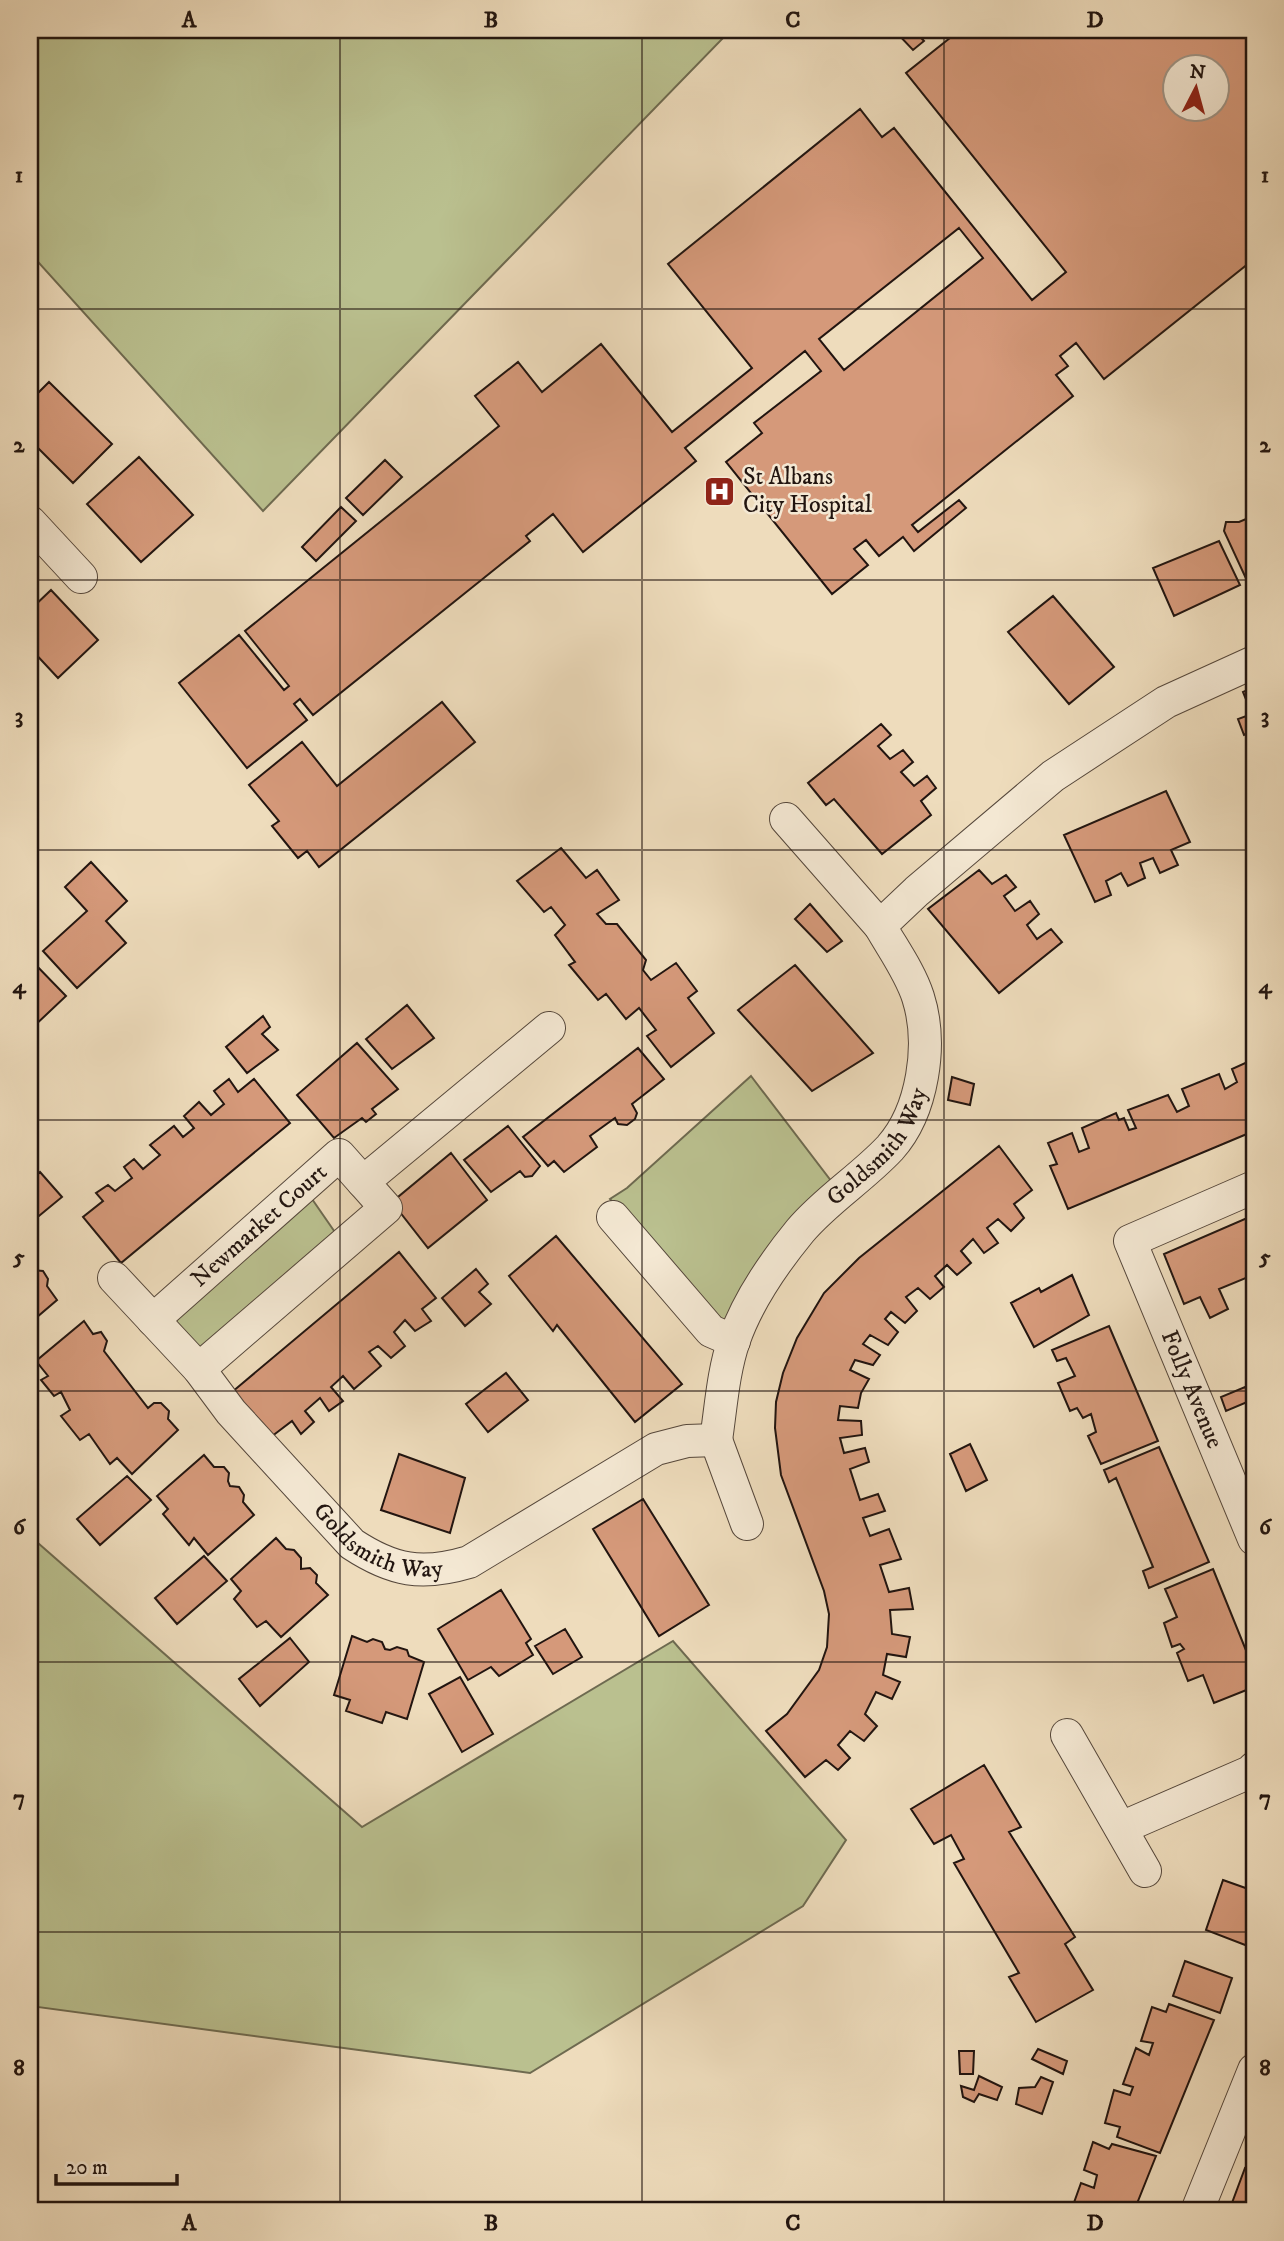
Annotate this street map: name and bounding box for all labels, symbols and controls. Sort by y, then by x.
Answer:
text: A [181,6,198,35]
text: B [484,6,498,35]
text: C [785,6,801,35]
text: D [1086,6,1104,35]
north arrow [1162,52,1232,122]
text: N [1189,60,1207,85]
text: 1 [15,161,23,190]
text: 1 [1261,161,1269,190]
text: 2 [13,431,25,460]
text: 2 [1259,431,1271,460]
place label: St Albans City Hospital [743,462,873,520]
hospital icon: St Albans City Hospital [703,474,737,508]
text: 3 [15,702,23,731]
text: 3 [1261,702,1269,731]
text: 4 [12,972,27,1001]
text: 4 [1258,972,1273,1001]
street label: Goldsmith Way [820,1084,934,1212]
street label: Newmarket Court [185,1157,334,1294]
text: 5 [12,1243,25,1272]
text: 5 [1258,1243,1271,1272]
street label: Folly Avenue [1154,1326,1230,1453]
street label: Goldsmith Way [307,1496,445,1585]
text: 6 [13,1513,27,1542]
text: 6 [1259,1513,1273,1542]
text: 7 [13,1784,25,1813]
text: 7 [1259,1784,1271,1813]
text: 8 [13,2054,25,2083]
text: 8 [1259,2054,1271,2083]
scale bar [56,2143,177,2187]
text: 20 m [66,2155,108,2181]
text: A [181,2209,198,2238]
text: B [484,2209,498,2238]
text: C [785,2209,801,2238]
text: D [1086,2209,1104,2238]

